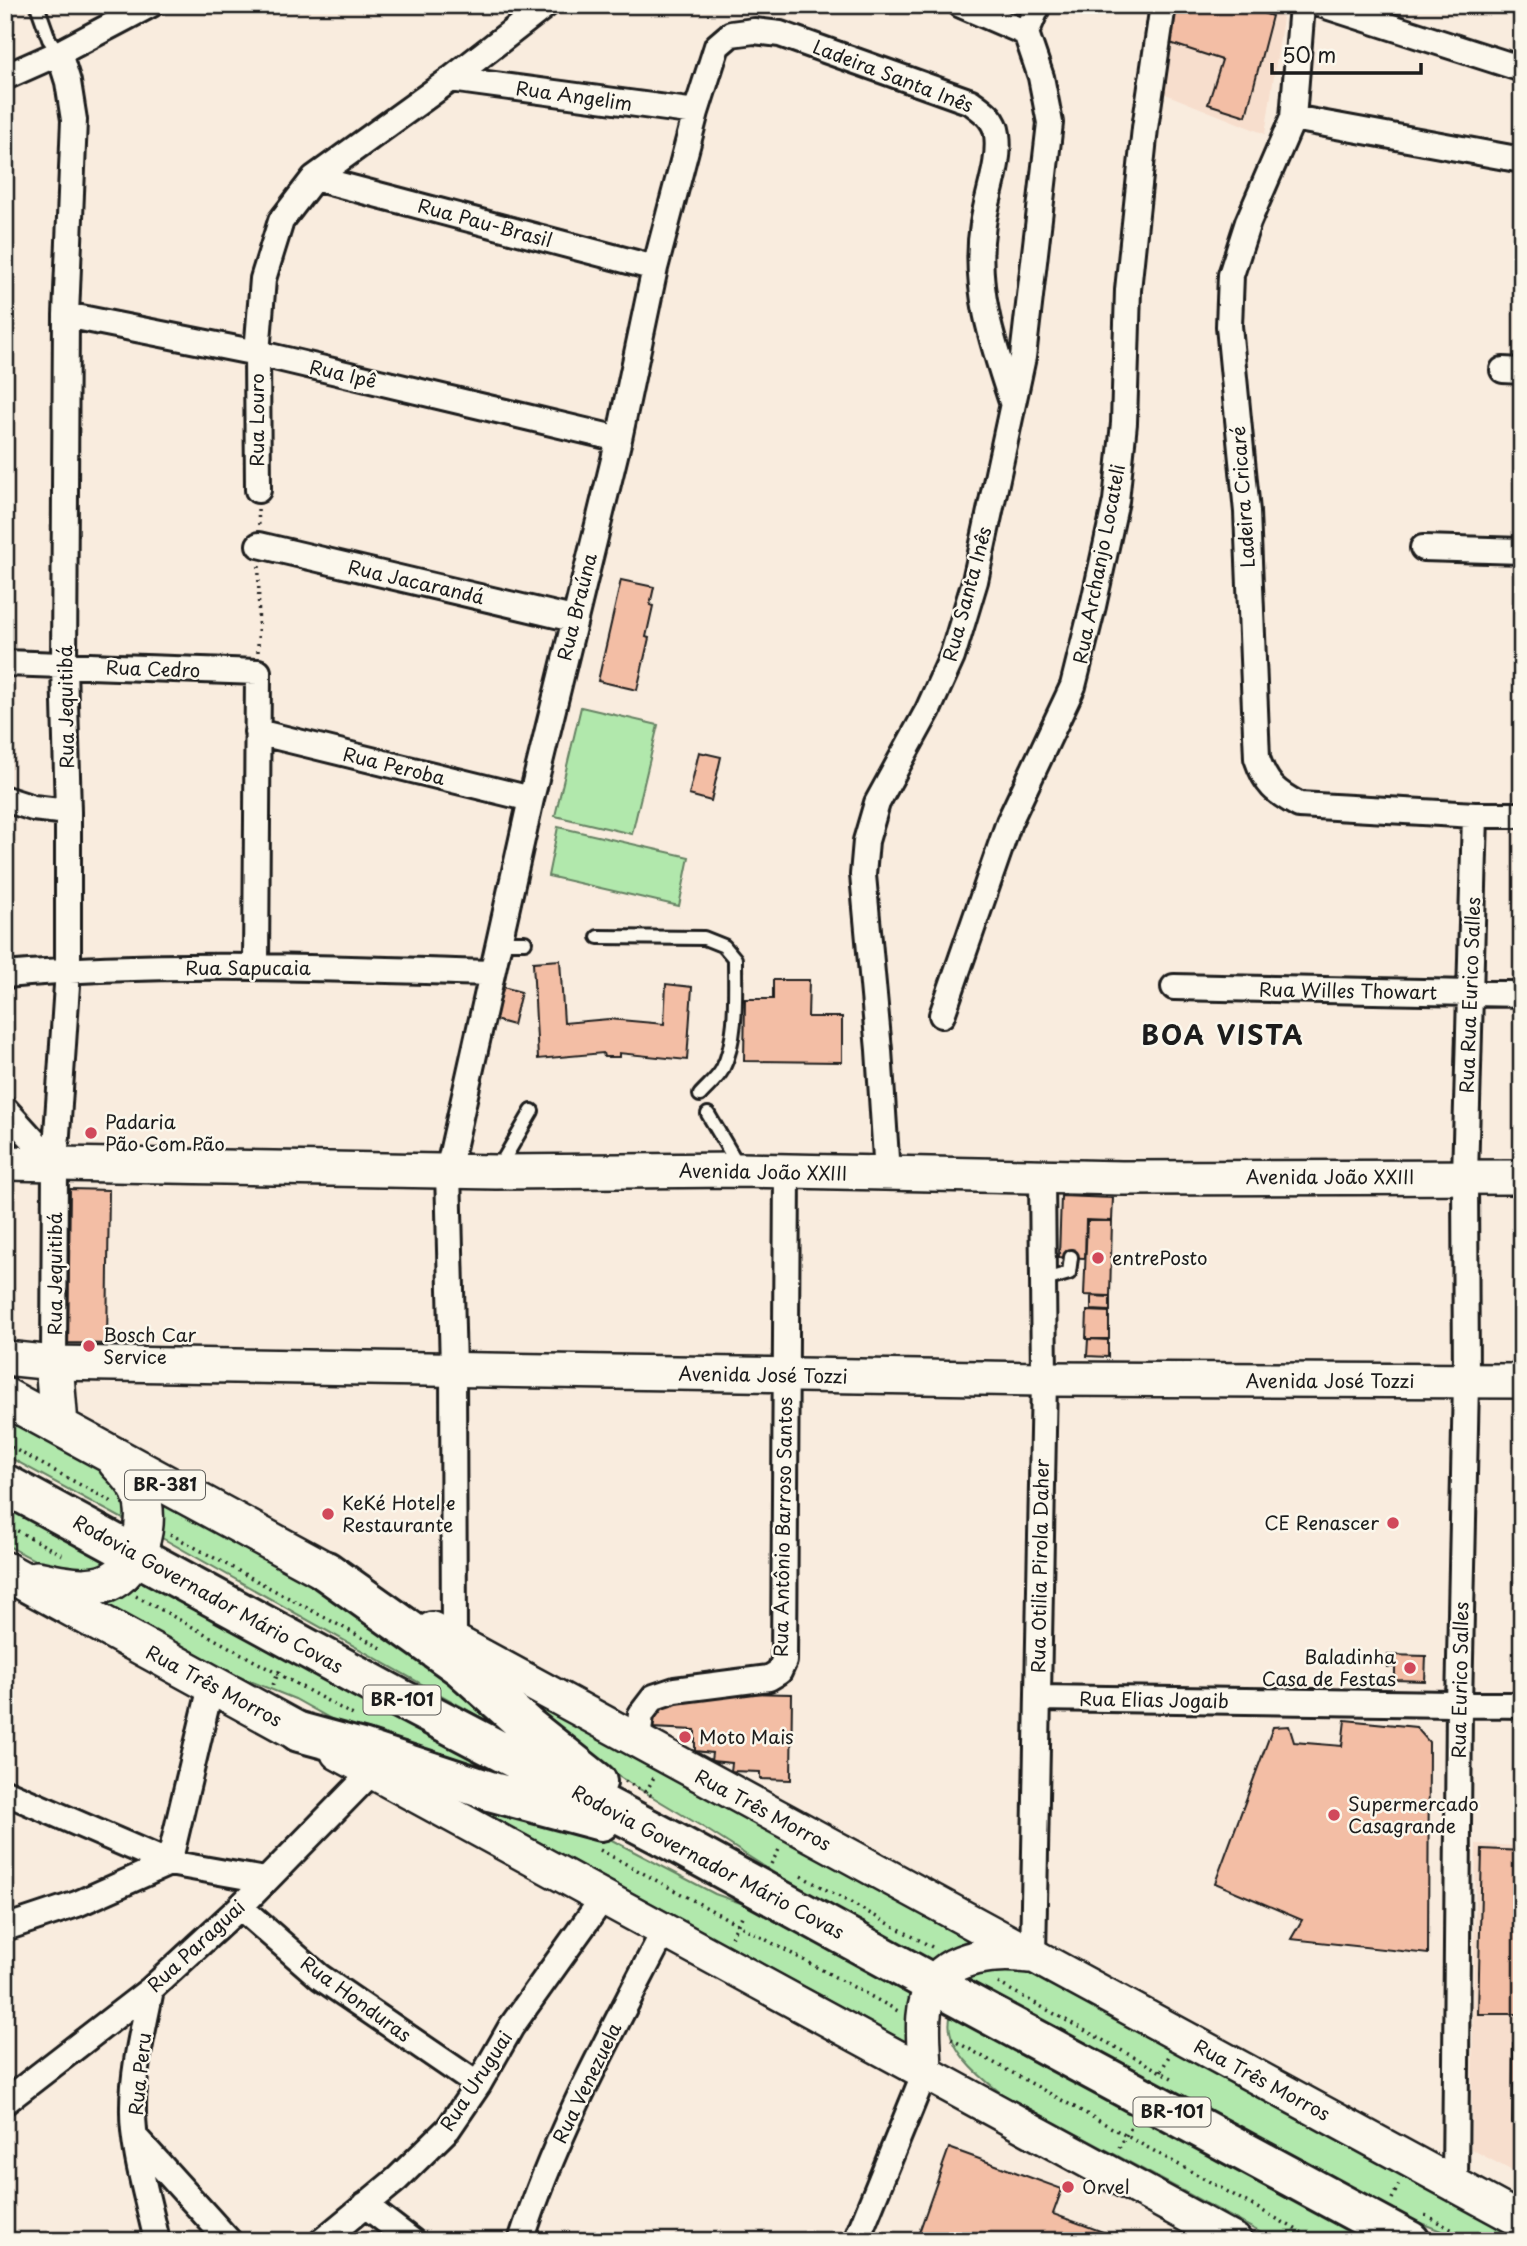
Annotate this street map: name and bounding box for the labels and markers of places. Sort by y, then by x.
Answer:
place label: Padaria Pão Com Pão [105,1107,225,1157]
marker: Padaria Pão Com Pão [83,1125,99,1141]
place label: entrePosto [1112,1243,1208,1271]
marker: entrePosto [1090,1250,1106,1266]
place label: Bosch Car Service [103,1320,196,1370]
marker: Bosch Car Service [81,1338,97,1354]
place label: KeKé Hotel e Restaurante [342,1488,455,1538]
marker: KeKé Hotel e Restaurante [320,1506,336,1522]
place label: CE Renascer [1264,1508,1379,1536]
marker: CE Renascer [1385,1515,1401,1531]
place label: Baladinha Casa de Festas [1262,1642,1396,1692]
marker: Baladinha Casa de Festas [1402,1660,1418,1676]
place label: Moto Mais [699,1722,794,1750]
marker: Moto Mais [677,1729,693,1745]
place label: Supermercado Casagrande [1348,1789,1479,1839]
marker: Supermercado Casagrande [1326,1807,1342,1823]
place label: Orvel [1082,2172,1130,2200]
marker: Orvel [1060,2179,1076,2195]

